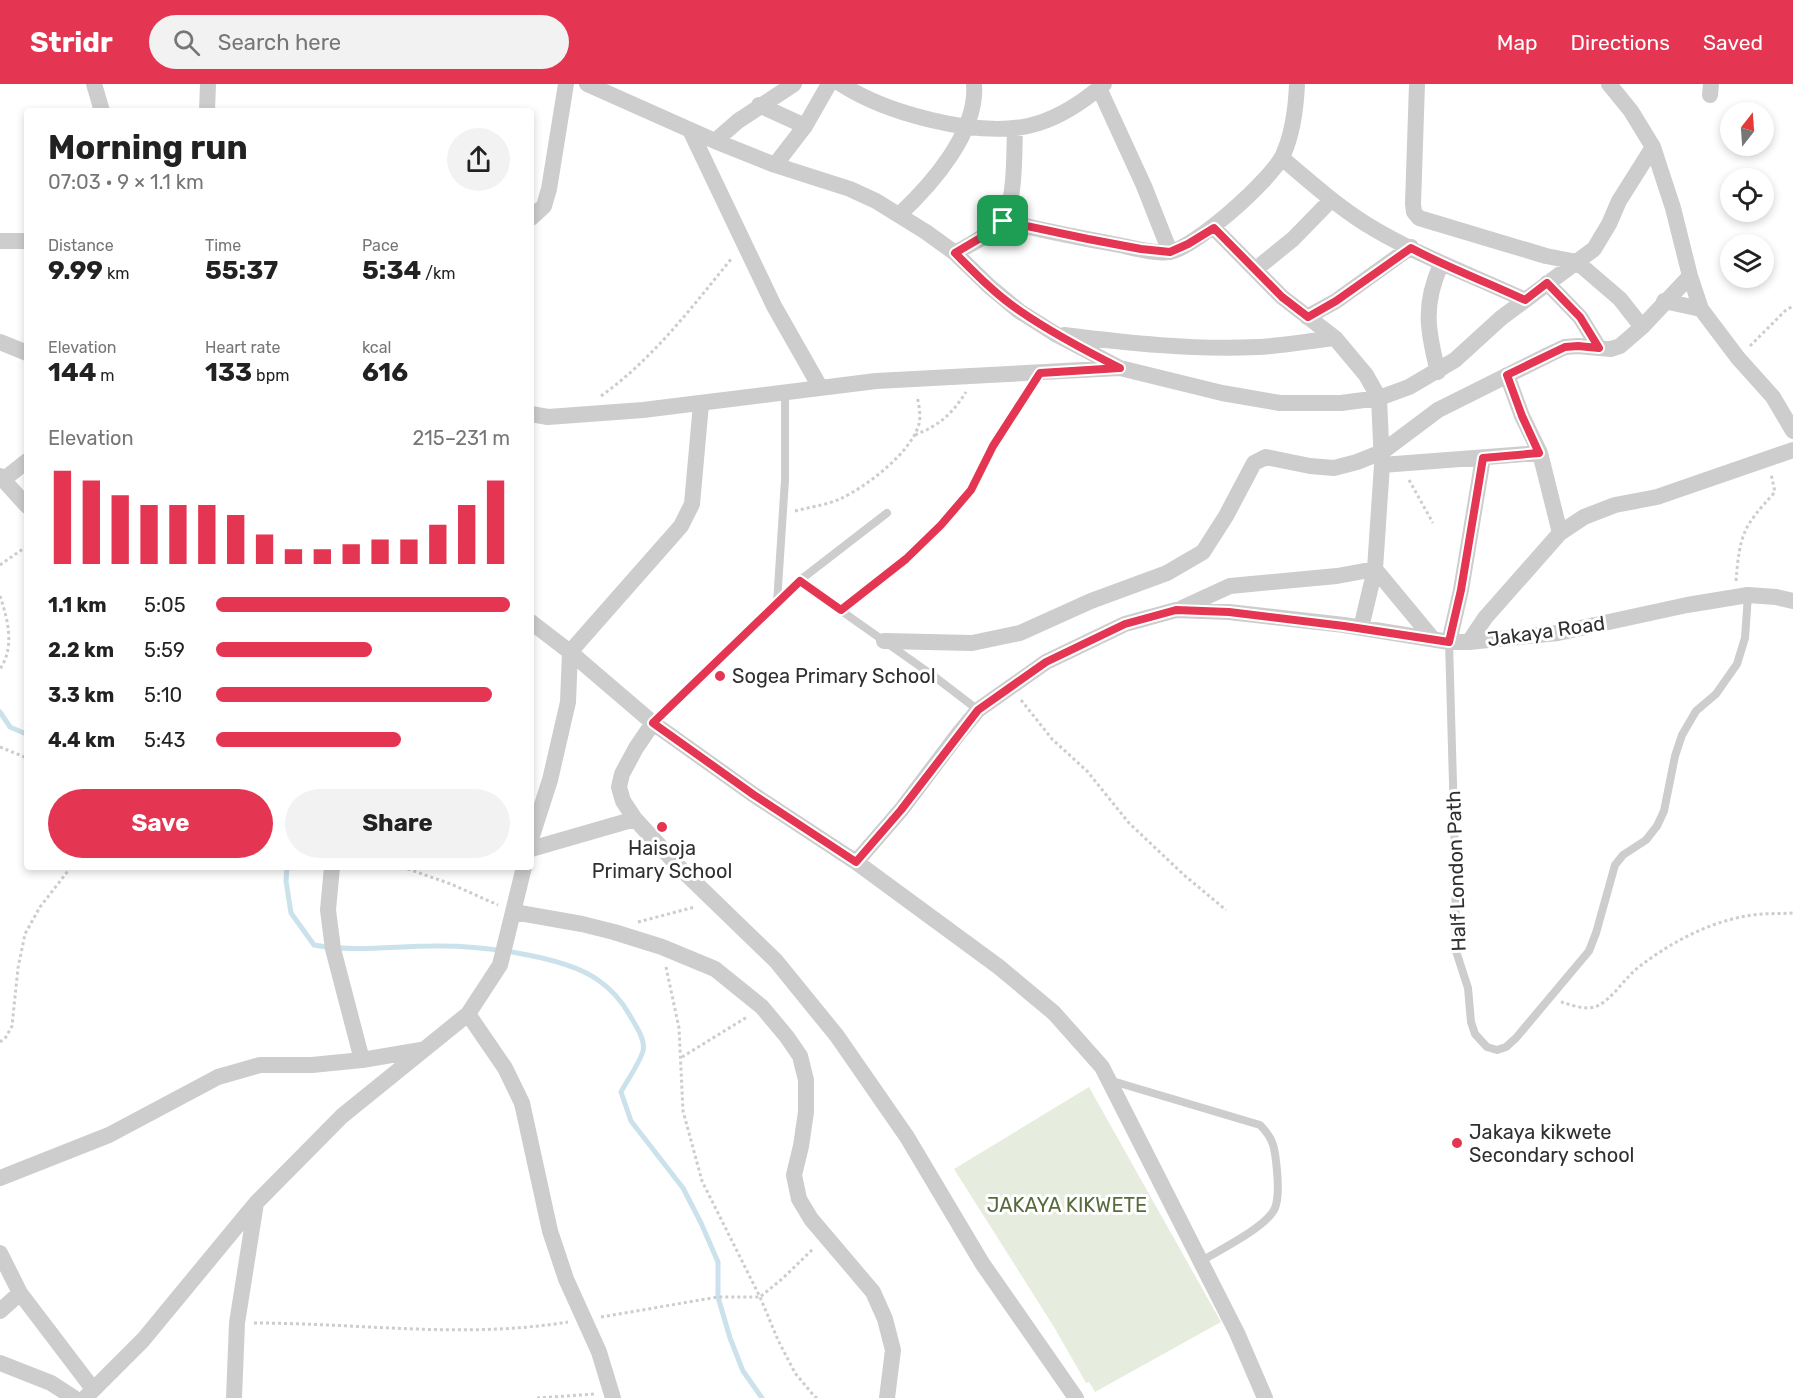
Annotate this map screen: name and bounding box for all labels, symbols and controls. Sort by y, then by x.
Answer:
search box [149,15,569,69]
text: Stridr [30,26,113,59]
icon: search [170,26,203,59]
text: Search here [218,29,341,56]
text: Map [1497,30,1538,55]
text: Directions [1571,30,1670,55]
text: Saved [1703,30,1763,55]
north arrow [1720,102,1774,156]
map controls [1720,102,1774,288]
text: Morning run [48,128,248,167]
button: share [447,128,510,191]
button: locate [1720,168,1774,222]
text: 07:03 · 9 × 1.1 km [48,170,204,194]
pin [977,195,1028,246]
icon: arrive [986,204,1019,237]
button: layers [1720,234,1774,288]
text: Distance [48,236,114,255]
text: Time [205,236,241,255]
text: Pace [362,236,399,255]
text: 9.99 [48,255,103,286]
text: 55:37 [205,255,278,286]
text: 5:34 [362,255,421,286]
text: km [103,264,129,283]
text: /km [421,264,455,283]
text: Elevation [48,338,117,357]
text: Heart rate [205,338,280,357]
text: kcal [362,338,391,357]
text: 144 [48,357,96,388]
text: 133 [205,357,252,388]
text: 616 [362,357,408,388]
text: m [96,366,115,385]
text: bpm [252,366,289,385]
text: Elevation [48,426,134,450]
text: 215–231 m [412,426,510,450]
text: 1.1 km [48,593,107,617]
text: 5:05 [144,593,186,617]
street label: Jakaya Road [1486,611,1606,651]
text: 2.2 km [48,638,114,662]
text: 5:59 [144,638,185,662]
place label: Sogea Primary School [732,664,936,688]
marker: Sogea Primary School [713,669,727,683]
text: 3.3 km [48,683,114,707]
text: 5:10 [144,683,182,707]
text: 4.4 km [48,728,115,752]
text: 5:43 [144,728,185,752]
button: Save [48,789,273,858]
button: Share [285,789,510,858]
street label: Half London Path [1441,790,1471,952]
marker: Haisoja Primary School [655,820,669,834]
place label: Haisoja Primary School [592,836,732,883]
place label: Jakaya kikwete Secondary school [1469,1120,1634,1167]
marker: Jakaya kikwete Secondary school [1450,1136,1464,1150]
park label: JAKAYA KIKWETE [987,1193,1147,1217]

